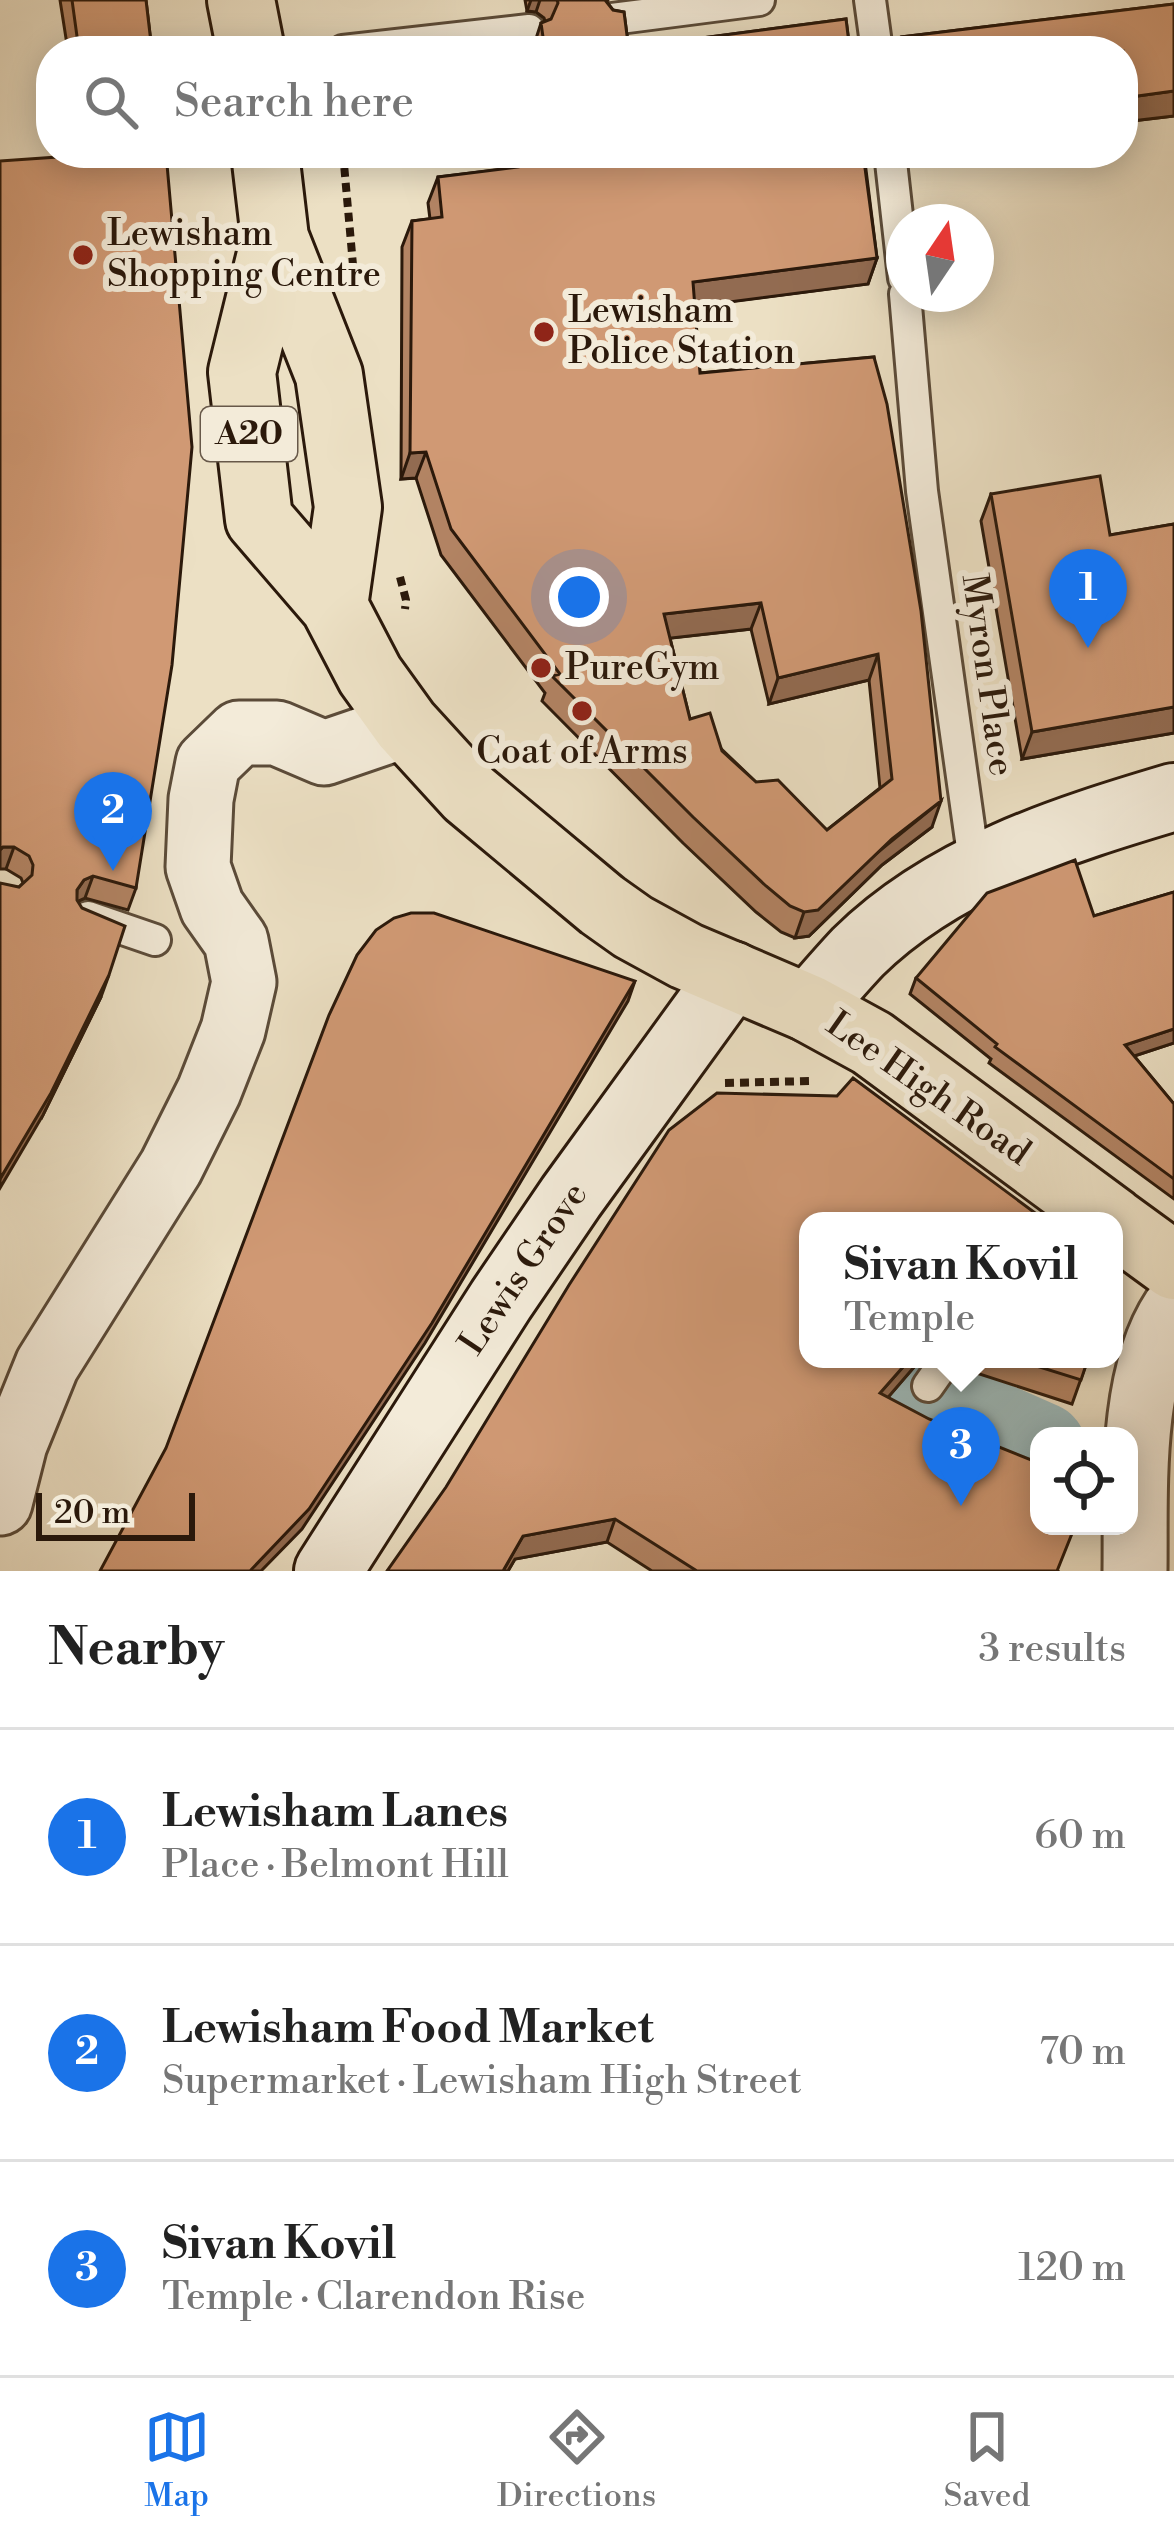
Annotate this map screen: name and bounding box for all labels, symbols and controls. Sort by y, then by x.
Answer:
search box [36,36,1138,168]
icon: search [78,69,144,135]
text: Search here [174,74,414,131]
north arrow [886,204,994,312]
place label: Lewisham Shopping Centre [107,212,381,298]
marker: Lewisham Shopping Centre [70,242,96,268]
place label: Lewisham Police Station [568,289,795,375]
marker: Lewisham Police Station [531,319,557,345]
road number: A20 [201,407,297,461]
pin: 1 [1049,549,1127,648]
your location [549,567,609,627]
street label: Myron Place [951,571,1023,779]
place label: PureGym [565,646,719,691]
marker: PureGym [528,655,554,681]
marker: Coat of Arms [569,698,595,724]
place label: Coat of Arms [476,730,688,775]
pin: 2 [74,772,152,871]
street label: Lee High Road [817,1002,1039,1176]
street label: Lewis Grove [450,1174,598,1364]
popup [799,1212,1123,1368]
text: Sivan Kovil [844,1237,1078,1294]
text: Temple [844,1294,975,1343]
pin: 3 [922,1407,1000,1506]
map controls [1030,1427,1138,1535]
button: locate [1030,1427,1138,1535]
scale bar [36,1487,195,1540]
text: 20 m [54,1493,130,1534]
text: Nearby [48,1617,224,1681]
text: 3 results [978,1625,1126,1674]
text: Lewisham Lanes [162,1784,508,1841]
text: 1 [78,1812,96,1861]
text: 60 m [1034,1812,1126,1861]
text: Place · Belmont Hill [162,1841,509,1890]
text: Lewisham Food Market [162,2000,654,2057]
text: 2 [75,2028,99,2077]
text: 70 m [1039,2028,1126,2077]
text: Supermarket · Lewisham High Street [162,2057,802,2106]
text: Sivan Kovil [162,2216,396,2273]
text: 3 [75,2244,99,2293]
text: 120 m [1018,2244,1126,2293]
text: Temple · Clarendon Rise [162,2273,585,2322]
tab: Map [144,2404,210,2517]
tab: Directions [497,2404,656,2517]
tab: Saved [944,2404,1030,2517]

